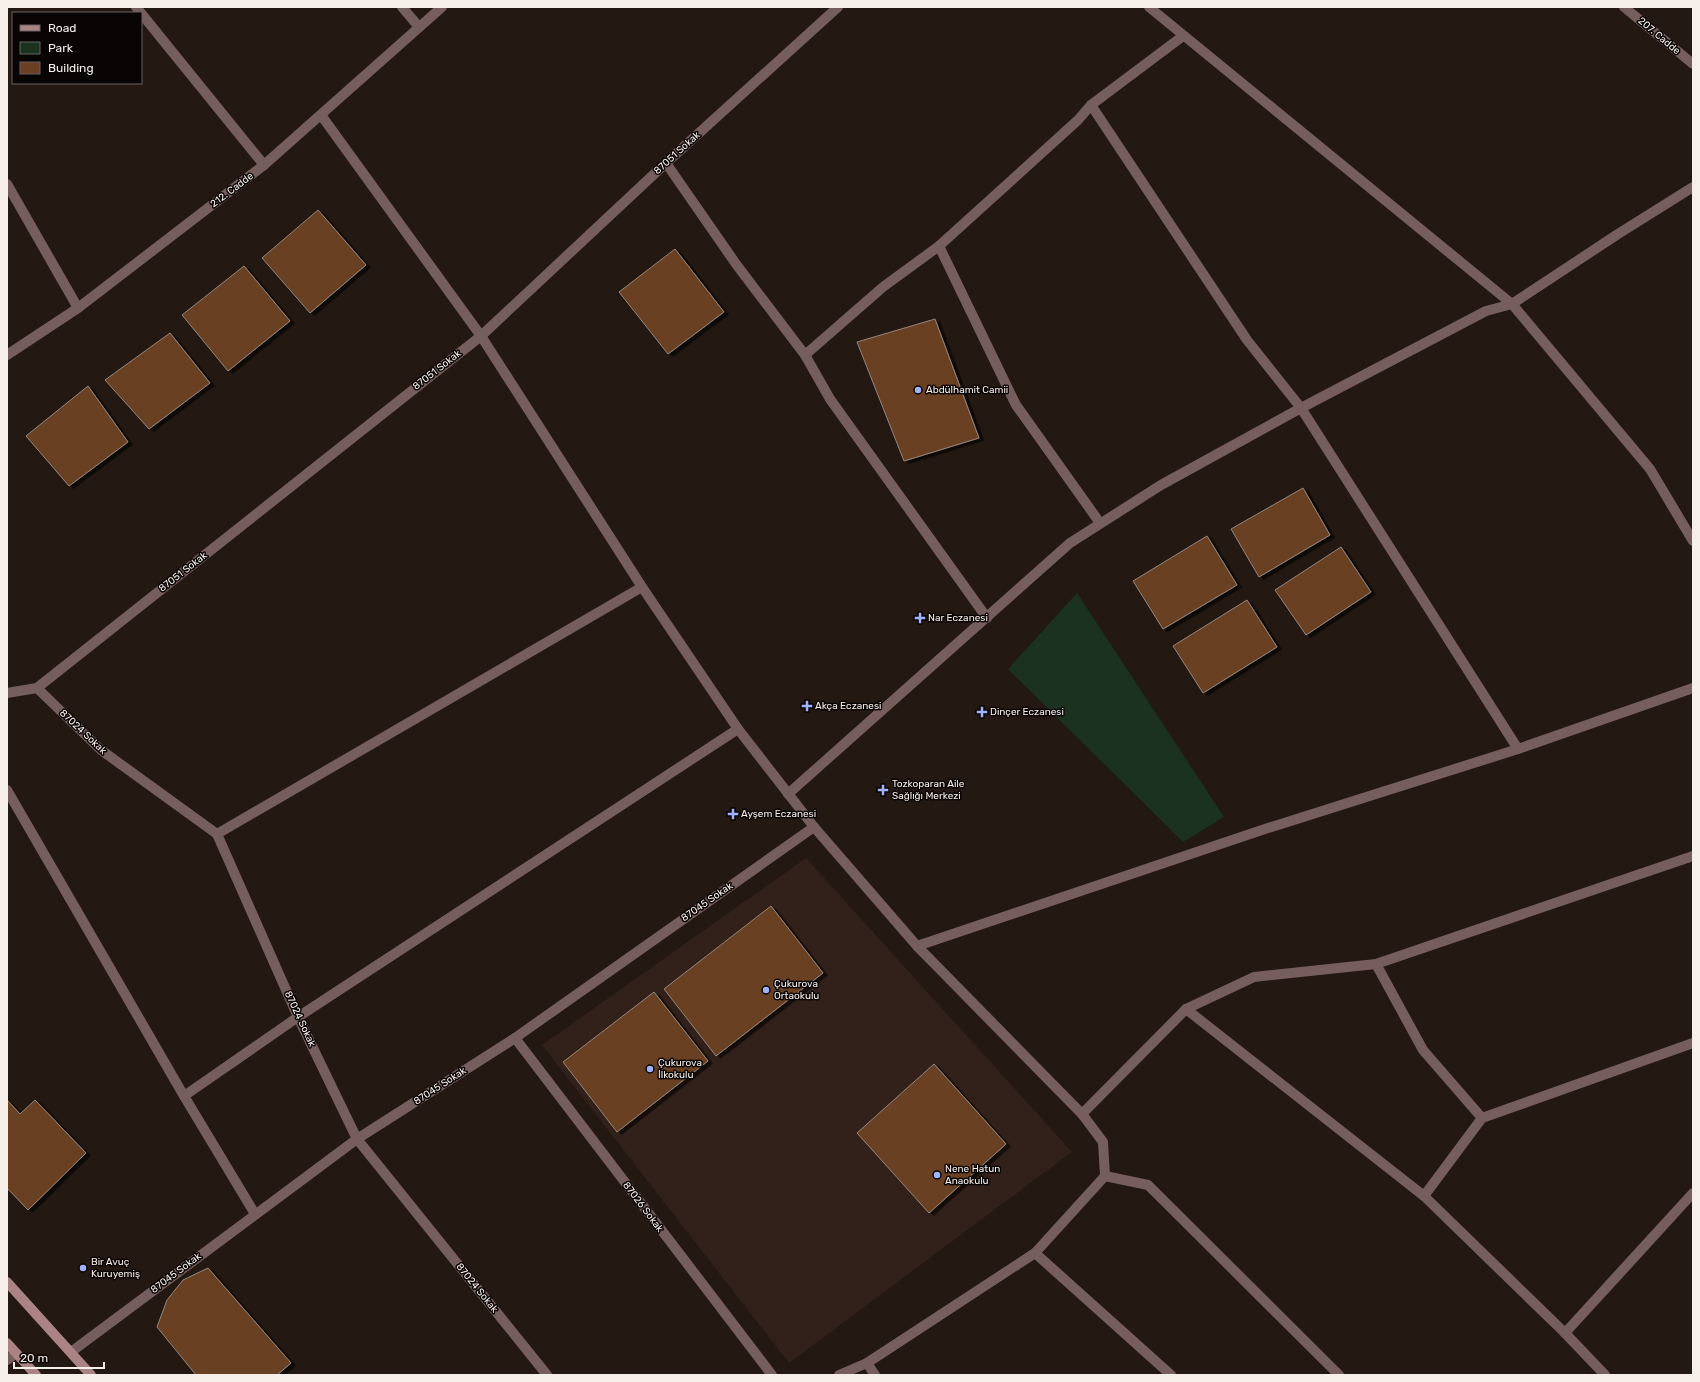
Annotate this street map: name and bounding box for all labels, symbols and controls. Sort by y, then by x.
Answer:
legend [12,12,142,84]
street label: 207. Cadde [1635,15,1683,57]
text: Road [48,21,76,35]
text: Park [48,41,74,55]
text: Building [48,61,94,75]
street label: 87051 Sokak [651,129,703,177]
street label: 212. Cadde [208,170,256,210]
street label: 87051 Sokak [410,347,464,393]
place label: Abdülhamit Camii [926,384,1008,396]
marker: Abdülhamit Camii [913,385,923,395]
street label: 87051 Sokak [156,549,210,595]
place label: Nar Eczanesi [928,612,988,624]
marker: Nar Eczanesi [915,613,925,623]
place label: Akça Eczanesi [815,700,881,712]
marker: Akça Eczanesi [802,701,812,711]
place label: Dinçer Eczanesi [990,706,1064,718]
street label: 87024 Sokak [57,707,110,757]
marker: Dinçer Eczanesi [977,707,987,717]
place label: Tozkoparan Aile Sağlığı Merkezi [892,778,965,802]
marker: Tozkoparan Aile Sağlığı Merkezi [877,784,889,796]
place label: Ayşem Eczanesi [741,808,816,820]
marker: Ayşem Eczanesi [728,809,738,819]
street label: 87045 Sokak [679,879,736,924]
place label: Çukurova Ortaokulu [774,978,819,1002]
marker: Çukurova Ortaokulu [761,985,771,995]
street label: 87024 Sokak [282,989,318,1049]
place label: Çukurova İlkokulu [658,1057,702,1081]
street label: 87045 Sokak [412,1064,469,1107]
marker: Çukurova İlkokulu [645,1064,655,1074]
place label: Nene Hatun Anaokulu [945,1163,1000,1187]
marker: Nene Hatun Anaokulu [932,1170,942,1180]
street label: 87026 Sokak [620,1179,666,1235]
street label: 87045 Sokak [148,1250,204,1296]
place label: Bir Avuç Kuruyemiş [91,1256,140,1280]
street label: 87024 Sokak [453,1261,501,1316]
marker: Bir Avuç Kuruyemiş [78,1263,88,1273]
scale bar [14,1344,104,1370]
text: 20 m [20,1351,48,1365]

